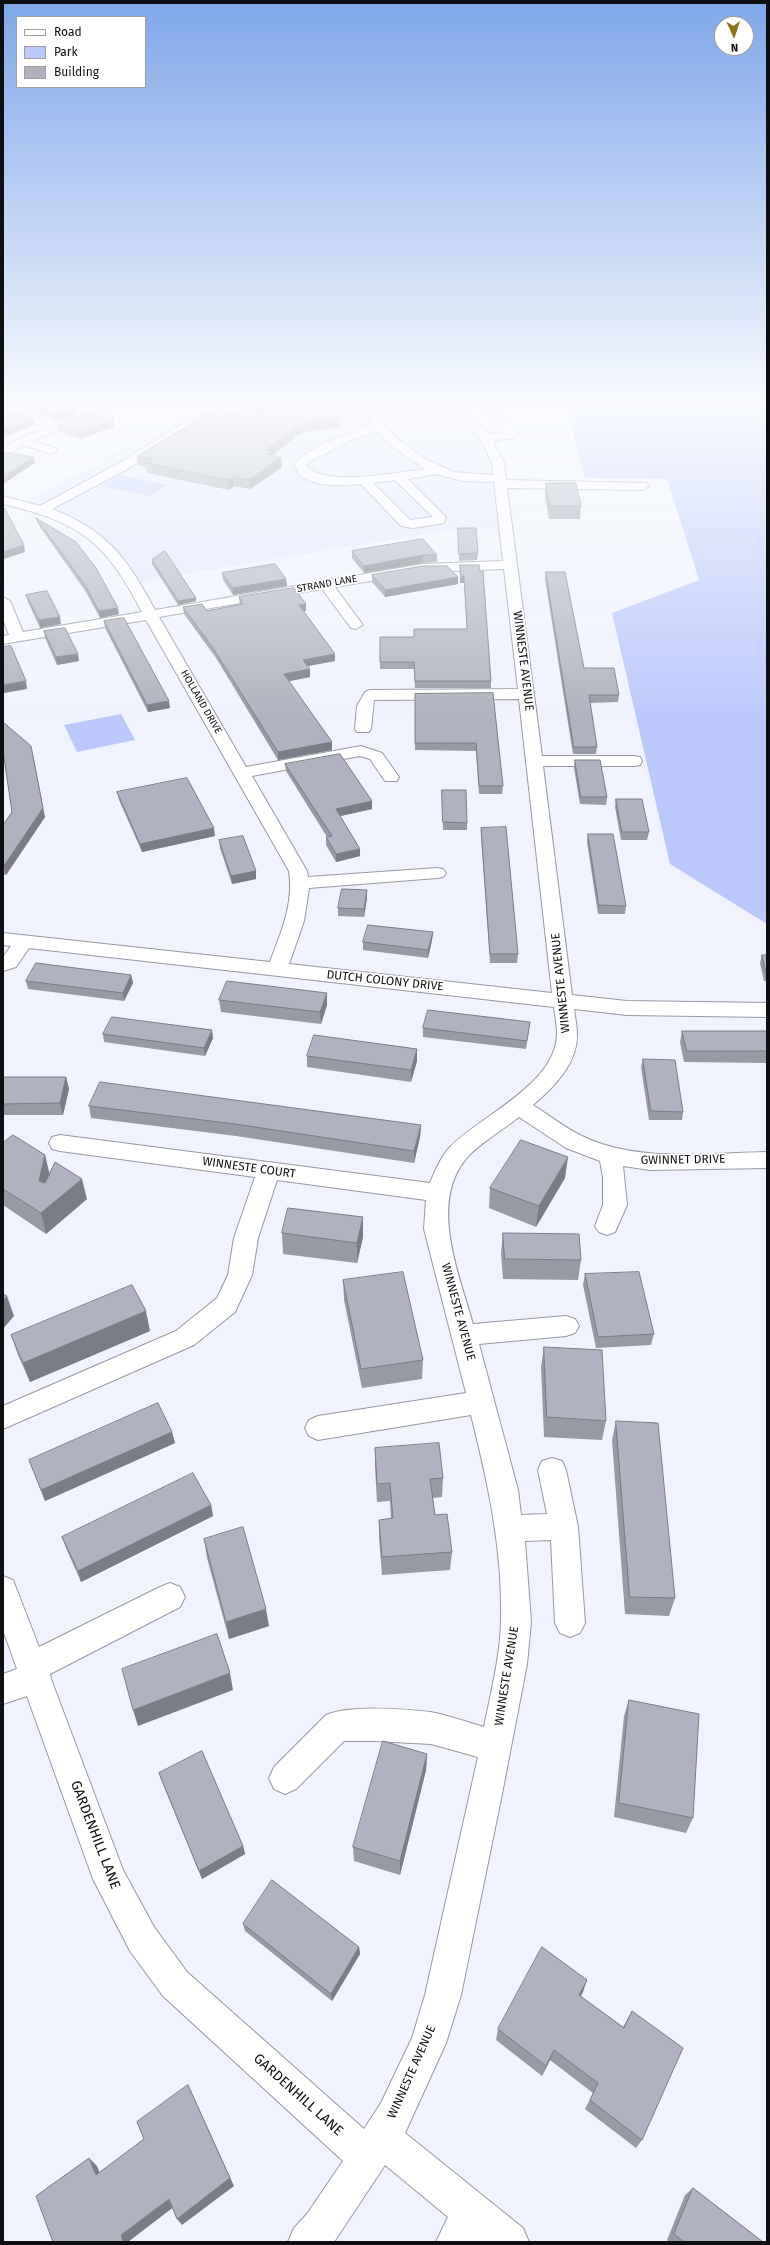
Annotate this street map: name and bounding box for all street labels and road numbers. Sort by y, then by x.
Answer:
street label: STRAND LANE [296,573,358,595]
street label: WINNESTE AVENUE [510,610,536,712]
street label: HOLLAND DRIVE [178,668,224,736]
street label: WINNESTE AVENUE [549,932,573,1034]
street label: DUTCH COLONY DRIVE [326,968,444,994]
street label: GWINNET DRIVE [640,1152,726,1168]
street label: WINNESTE COURT [201,1154,297,1182]
street label: WINNESTE AVENUE [438,1262,478,1362]
street label: WINNESTE AVENUE [492,1625,522,1727]
street label: GARDENHILL LANE [67,1778,123,1892]
street label: WINNESTE AVENUE [385,2023,439,2121]
street label: GARDENHILL LANE [250,2050,346,2140]

